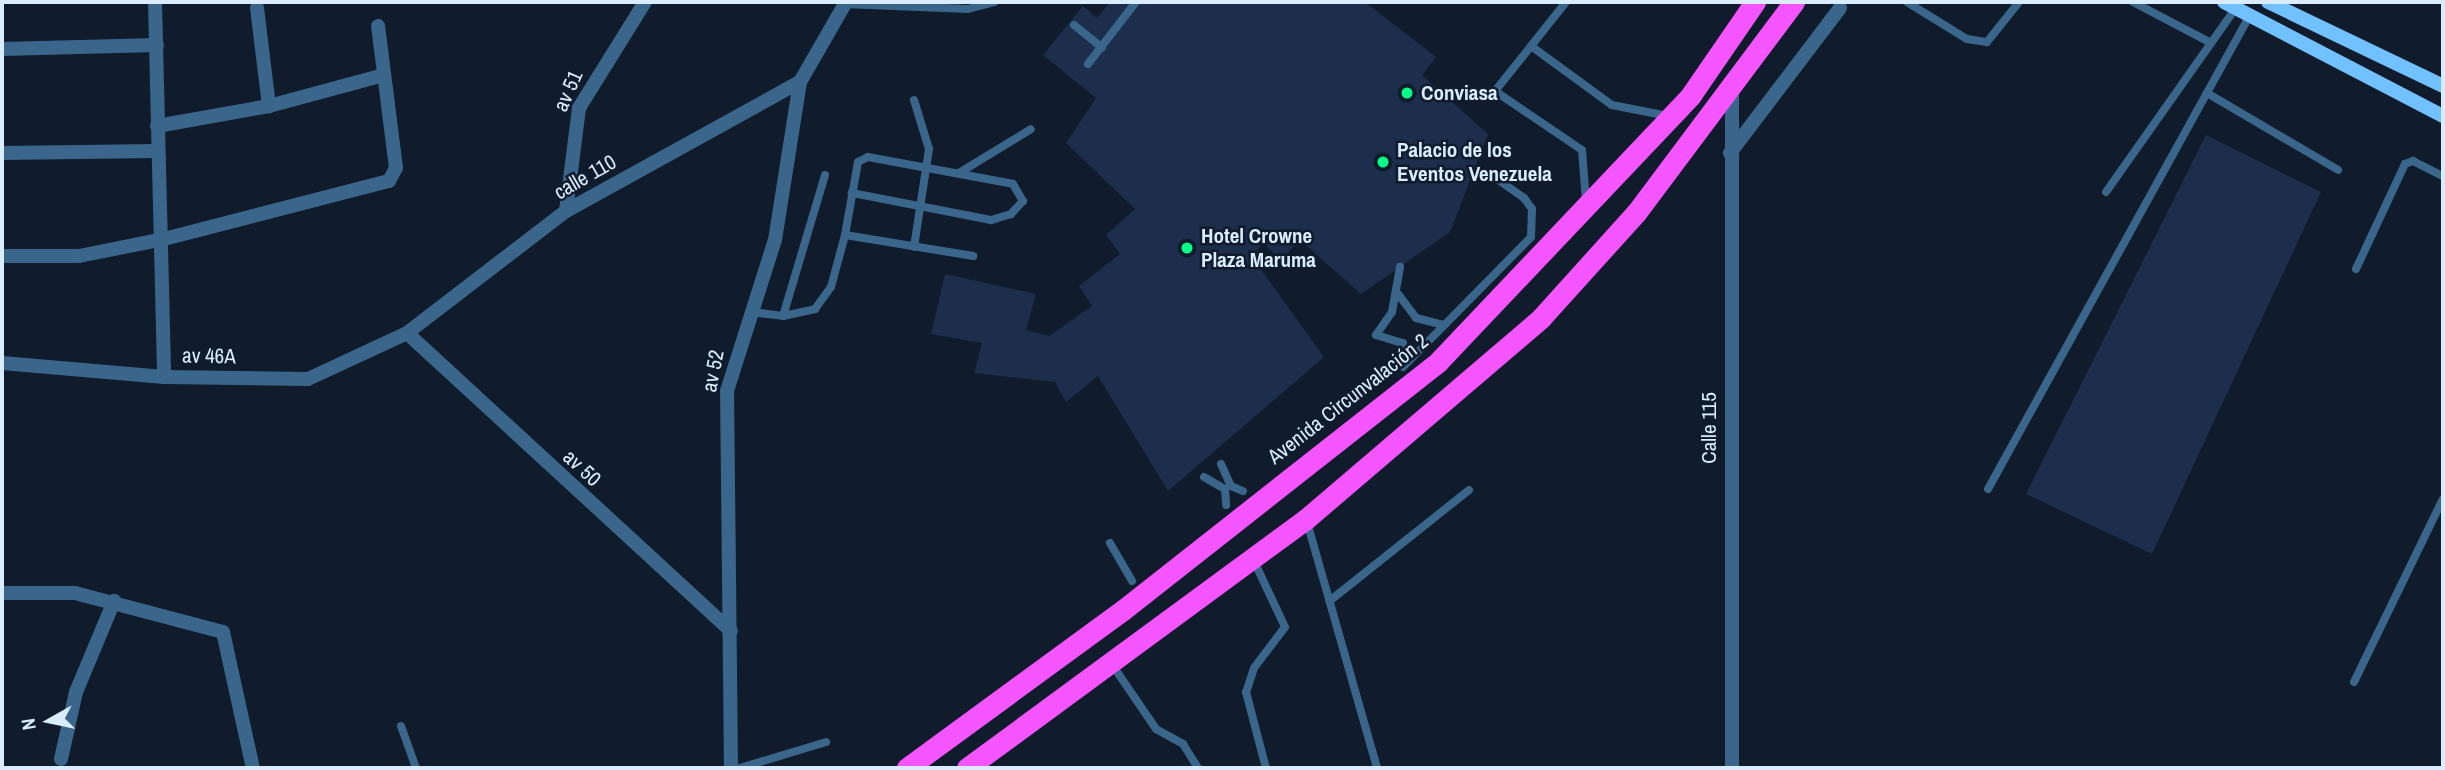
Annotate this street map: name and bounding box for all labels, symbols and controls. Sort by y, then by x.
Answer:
street label: av 51 [548,67,588,115]
place label: Conviasa [1421,80,1498,106]
marker: Conviasa [1399,85,1415,101]
place label: Palacio de los Eventos Venezuela [1397,137,1552,187]
street label: calle 110 [549,149,621,205]
marker: Palacio de los Eventos Venezuela [1375,154,1391,170]
place label: Hotel Crowne Plaza Maruma [1201,223,1316,273]
marker: Hotel Crowne Plaza Maruma [1179,240,1195,256]
street label: Avenida Circunvalación 2 [1263,328,1433,470]
street label: av 46A [182,343,236,369]
street label: av 52 [697,348,729,394]
street label: Calle 115 [1696,392,1722,464]
street label: av 50 [558,444,606,492]
north arrow [14,686,84,756]
text: N [15,717,42,732]

